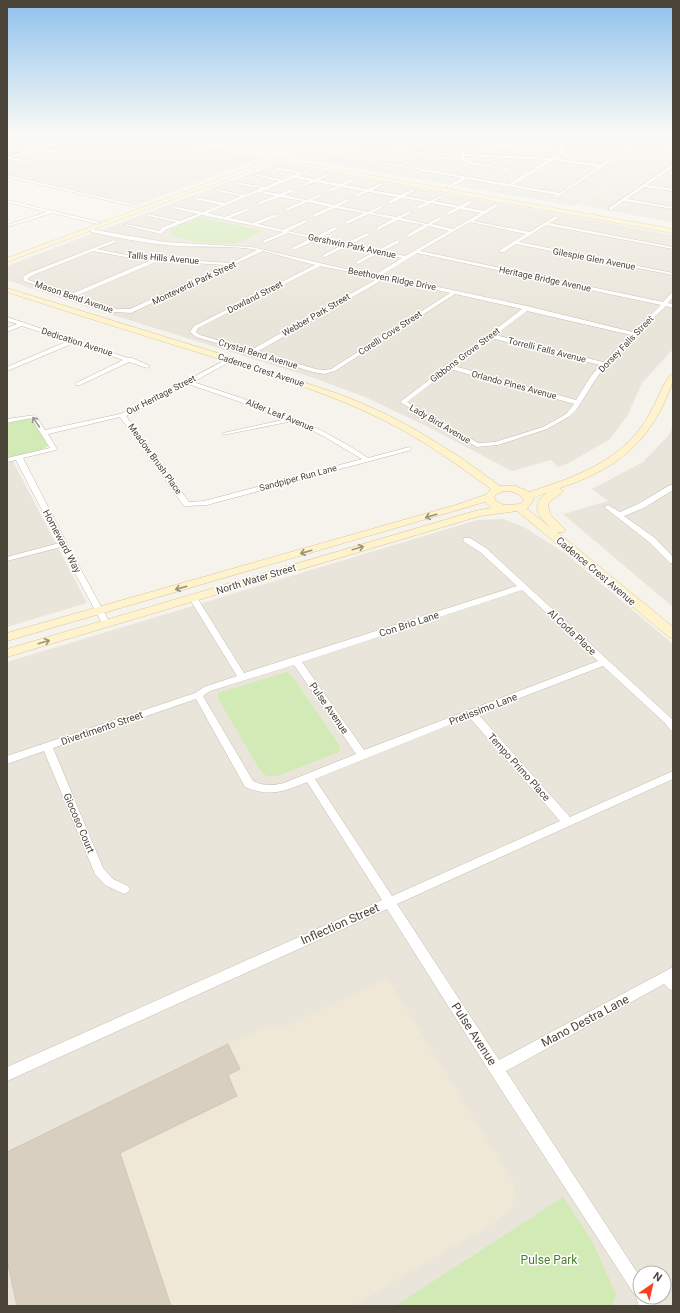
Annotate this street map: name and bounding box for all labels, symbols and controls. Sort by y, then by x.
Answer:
street label: Gershwin Park Avenue [307,232,397,260]
street label: Gilespie Glen Avenue [552,246,636,272]
street label: Tallis Hills Avenue [126,250,200,266]
street label: Monteverdi Park Street [151,259,238,307]
street label: Heritage Bridge Avenue [498,264,592,294]
street label: Beethoven Ridge Drive [347,266,437,292]
street label: Mason Bend Avenue [34,279,115,315]
street label: Dowland Street [226,279,284,315]
street label: Webber Park Street [280,291,352,339]
street label: Corelli Cove Street [356,309,424,357]
street label: Dorsey Falls Street [596,314,656,374]
street label: Dedication Avenue [40,326,114,358]
street label: Gibbons Grove Street [428,326,502,384]
street label: Torrelli Falls Avenue [507,335,587,365]
street label: Crystal Bend Avenue [217,337,299,371]
street label: Cadence Crest Avenue [217,351,306,389]
street label: Orlando Pines Avenue [470,369,558,401]
street label: Our Heritage Street [125,373,197,417]
street label: Alder Leaf Avenue [245,397,316,433]
street label: Lady Bird Avenue [408,402,472,446]
one-way arrow [32,416,40,427]
street label: Meadow Brush Place [126,422,184,496]
street label: Sandpiper Run Lane [258,463,338,493]
street label: Homeward Way [41,507,83,575]
one-way arrow [425,513,438,520]
street label: Cadence Crest Avenue [554,535,638,607]
one-way arrow [352,544,365,551]
one-way arrow [300,549,313,556]
street label: North Water Street [215,562,297,596]
one-way arrow [175,585,188,592]
street label: Al Coda Place [546,607,598,657]
street label: Con Brio Lane [378,609,440,639]
one-way arrow [38,638,51,645]
street label: Pulse Avenue [307,680,351,736]
street label: Pretissimo Lane [447,691,519,727]
street label: Divertimento Street [60,709,144,747]
street label: Tempo Primo Place [486,731,552,803]
street label: Giocoso Court [61,791,97,855]
street label: Inflection Street [299,900,381,948]
street label: Mano Destra Lane [539,992,631,1050]
street label: Pulse Avenue [449,1000,499,1068]
park label: Pulse Park [521,1253,578,1267]
north arrow [632,1265,672,1305]
text: N [650,1270,664,1285]

